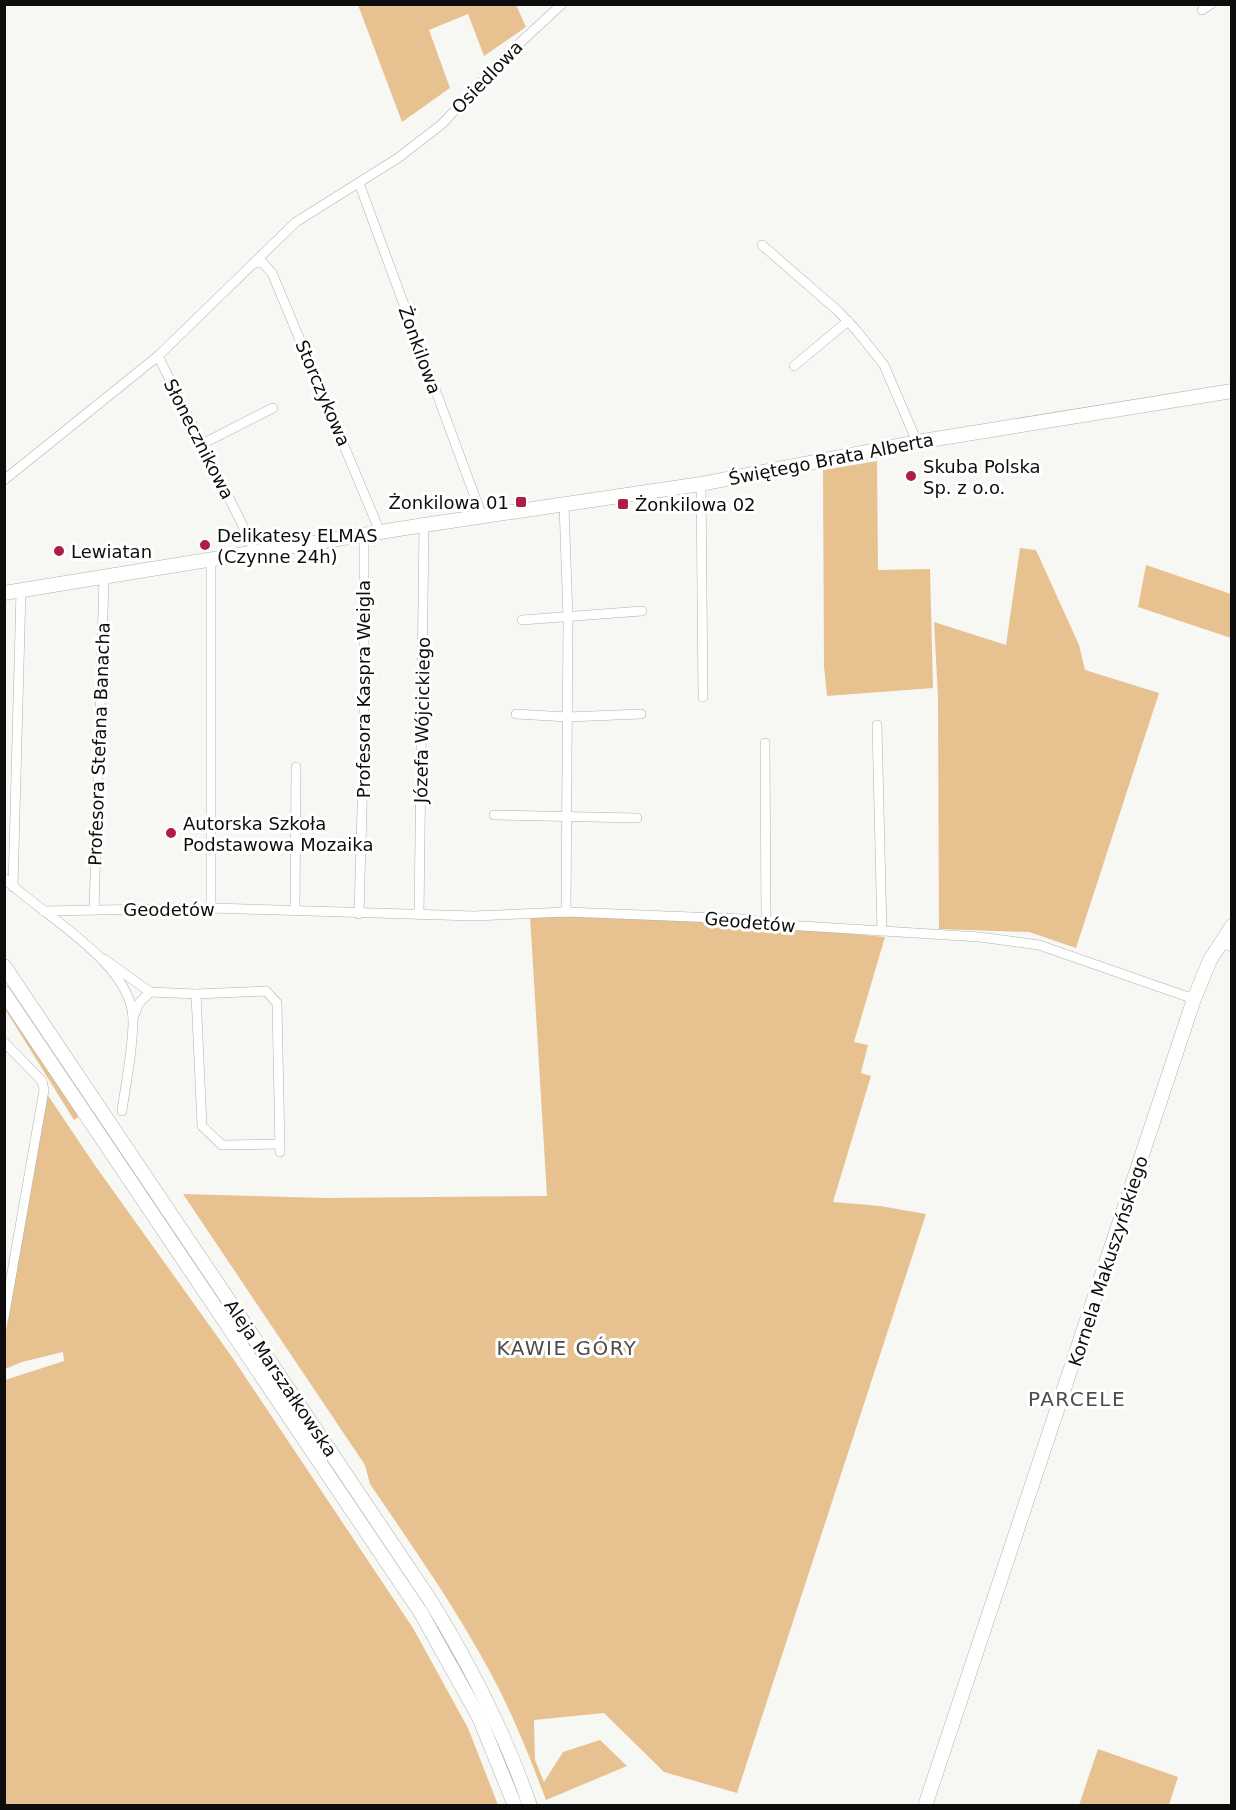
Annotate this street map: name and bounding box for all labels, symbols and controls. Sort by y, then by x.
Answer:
street label: Osiedlowa [447,36,527,118]
street label: Żonkilowa [394,303,446,397]
street label: Storczykowa [291,337,355,449]
street label: Słonecznikowa [160,375,238,503]
street label: Świętego Brata Alberta [727,429,935,489]
place label: Skuba Polska Sp. z o.o. [923,456,1041,498]
marker: Skuba Polska Sp. z o.o. [904,469,918,483]
place label: Żonkilowa 01 [388,492,509,513]
place label: Żonkilowa 02 [635,494,756,515]
marker: Żonkilowa 01 [514,495,528,509]
marker: Żonkilowa 02 [616,497,630,511]
place label: Delikatesy ELMAS (Czynne 24h) [217,525,378,567]
marker: Delikatesy ELMAS (Czynne 24h) [198,538,212,552]
place label: Lewiatan [71,541,152,562]
marker: Lewiatan [52,544,66,558]
street label: Profesora Kaspra Weigla [353,580,374,798]
street label: Profesora Stefana Banacha [84,622,114,866]
street label: Józefa Wójcickiego [410,637,434,804]
place label: Autorska Szkoła Podstawowa Mozaika [183,813,374,855]
marker: Autorska Szkoła Podstawowa Mozaika [164,826,178,840]
street label: Geodetów [123,899,215,920]
street label: Geodetów [704,908,796,936]
street label: Kornela Makuszyńskiego [1064,1153,1152,1369]
street label: Aleja Marszałkowska [221,1295,341,1461]
district label: KAWIE GÓRY [496,1336,638,1360]
district label: PARCELE [1028,1387,1126,1411]

